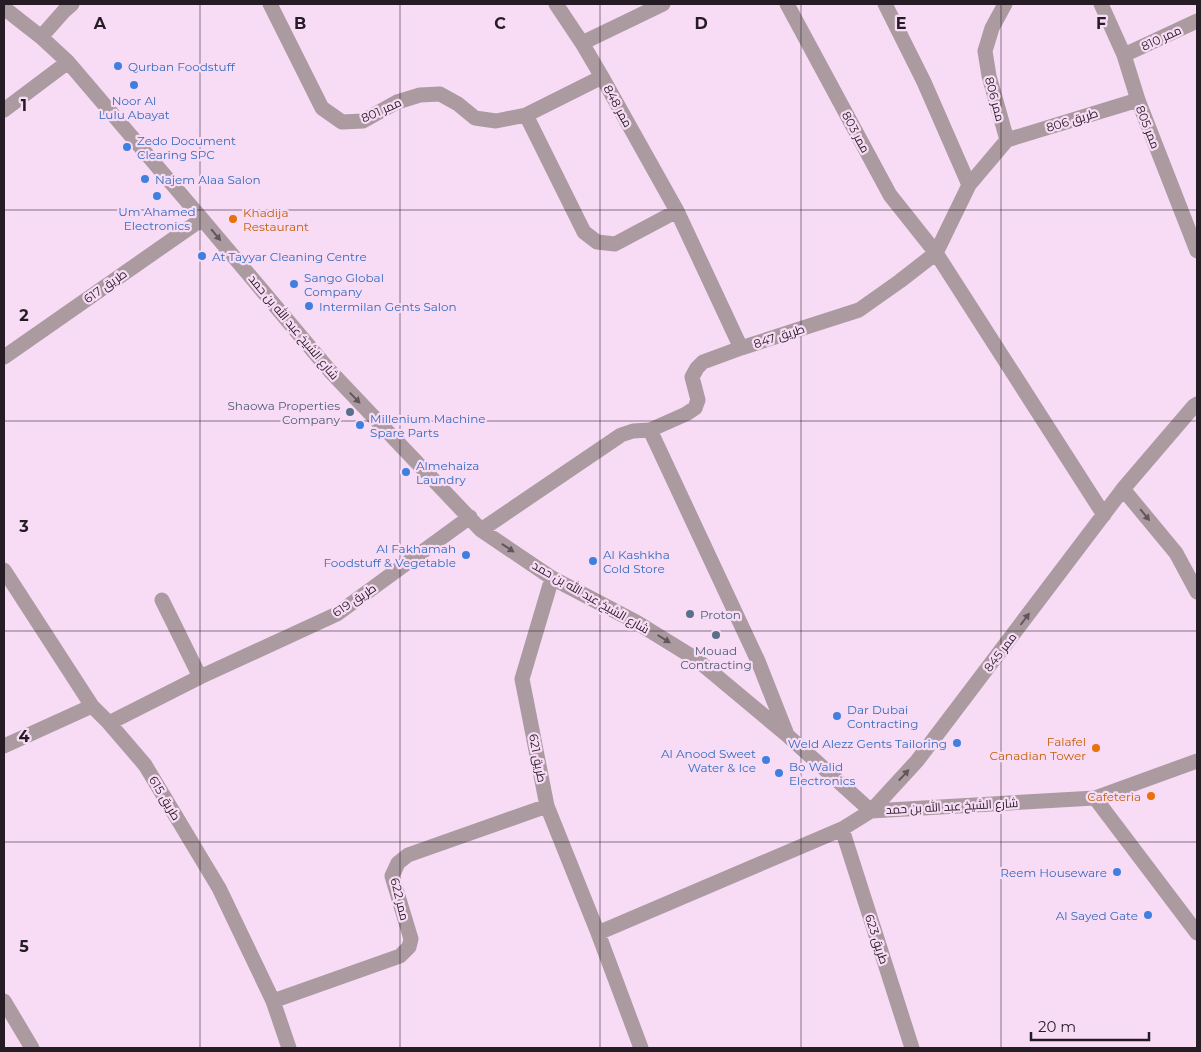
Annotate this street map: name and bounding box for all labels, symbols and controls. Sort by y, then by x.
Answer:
text: A [93,14,107,33]
text: B [294,14,306,33]
text: C [494,14,506,33]
text: D [694,14,708,33]
text: E [896,14,906,33]
text: F [1096,14,1106,33]
street label: ممر 810 [1139,22,1183,54]
place label: Qurban Foodstuff [128,59,236,74]
marker: Qurban Foodstuff [112,60,124,72]
street label: ممر 806 [982,75,1008,123]
marker: Noor Al Lulu Abayat [128,79,140,91]
street label: ممر 848 [600,82,636,130]
place label: Noor Al Lulu Abayat [98,93,170,122]
street label: ممر 801 [359,95,403,125]
text: 1 [21,96,27,115]
street label: ممر 805 [1133,103,1163,151]
street label: طريق 806 [1044,105,1100,135]
street label: ممر 803 [839,109,873,155]
place label: Zedo Document Clearing SPC [137,133,236,162]
marker: Zedo Document Clearing SPC [121,141,133,153]
place label: Najem Alaa Salon [155,172,261,187]
marker: Najem Alaa Salon [139,173,151,185]
marker: Um Ahamed Electronics [151,190,163,202]
place label: Um Ahamed Electronics [118,204,196,233]
place label: Khadija Restaurant [243,205,309,234]
marker: Khadija Restaurant [227,213,239,225]
one-way arrow [210,228,221,241]
place label: At Tayyar Cleaning Centre [212,249,367,264]
marker: At Tayyar Cleaning Centre [196,250,208,262]
street label: طريق 617 [81,266,130,306]
place label: Sango Global Company [304,270,384,299]
street label: شارع الشيخ عبد الله بن حمد [245,271,342,383]
marker: Sango Global Company [288,278,300,290]
place label: Intermilan Gents Salon [319,299,457,314]
marker: Intermilan Gents Salon [303,300,315,312]
text: 2 [19,306,29,325]
street label: طريق 847 [752,321,806,351]
one-way arrow [349,392,361,404]
place label: Shaowa Properties Company [227,398,340,427]
marker: Shaowa Properties Company [344,406,356,418]
place label: Millenium Machine Spare Parts [370,411,486,440]
marker: Millenium Machine Spare Parts [354,419,366,431]
place label: Almehaiza Laundry [416,458,479,487]
marker: Almehaiza Laundry [400,466,412,478]
one-way arrow [1140,509,1151,522]
text: 3 [18,517,29,536]
place label: Al Fakhamah Foodstuff & Vegetable [323,541,456,570]
one-way arrow [502,543,515,553]
place label: Al Kashkha Cold Store [603,547,670,576]
marker: Al Fakhamah Foodstuff & Vegetable [460,549,472,561]
marker: Al Kashkha Cold Store [587,555,599,567]
street label: شارع الشيخ عبد الله بن حمد [529,557,652,638]
street label: طريق 619 [329,580,379,620]
place label: Proton [700,607,741,622]
marker: Proton [684,608,696,620]
one-way arrow [1020,612,1030,626]
marker: Mouad Contracting [710,629,722,641]
street label: ممر 845 [980,630,1020,674]
one-way arrow [657,634,670,643]
place label: Mouad Contracting [680,643,752,672]
place label: Dar Dubai Contracting [847,702,918,731]
marker: Dar Dubai Contracting [831,710,843,722]
text: 4 [18,727,30,746]
street label: طريق 621 [526,732,550,784]
place label: Falafel Canadian Tower [990,734,1086,763]
place label: Weld Alezz Gents Tailoring [788,736,947,751]
marker: Weld Alezz Gents Tailoring [951,737,963,749]
marker: Falafel Canadian Tower [1090,742,1102,754]
place label: Al Anood Sweet Water & Ice [661,746,756,775]
marker: Al Anood Sweet Water & Ice [760,754,772,766]
place label: Bo Walid Electronics [789,759,855,788]
marker: Bo Walid Electronics [773,767,785,779]
one-way arrow [898,769,910,781]
street label: طريق 615 [146,773,184,823]
place label: Cafeteria [1087,789,1141,804]
marker: Cafeteria [1145,790,1157,802]
street label: شارع الشيخ عبد الله بن حمد [885,795,1019,818]
place label: Reem Houseware [1000,865,1107,880]
marker: Reem Houseware [1111,866,1123,878]
street label: ممر 622 [387,876,413,922]
place label: Al Sayed Gate [1056,908,1138,923]
marker: Al Sayed Gate [1142,909,1154,921]
street label: طريق 623 [862,912,892,966]
text: 5 [19,937,29,956]
scale bar [1031,1010,1148,1042]
text: 20 m [1038,1017,1076,1036]

